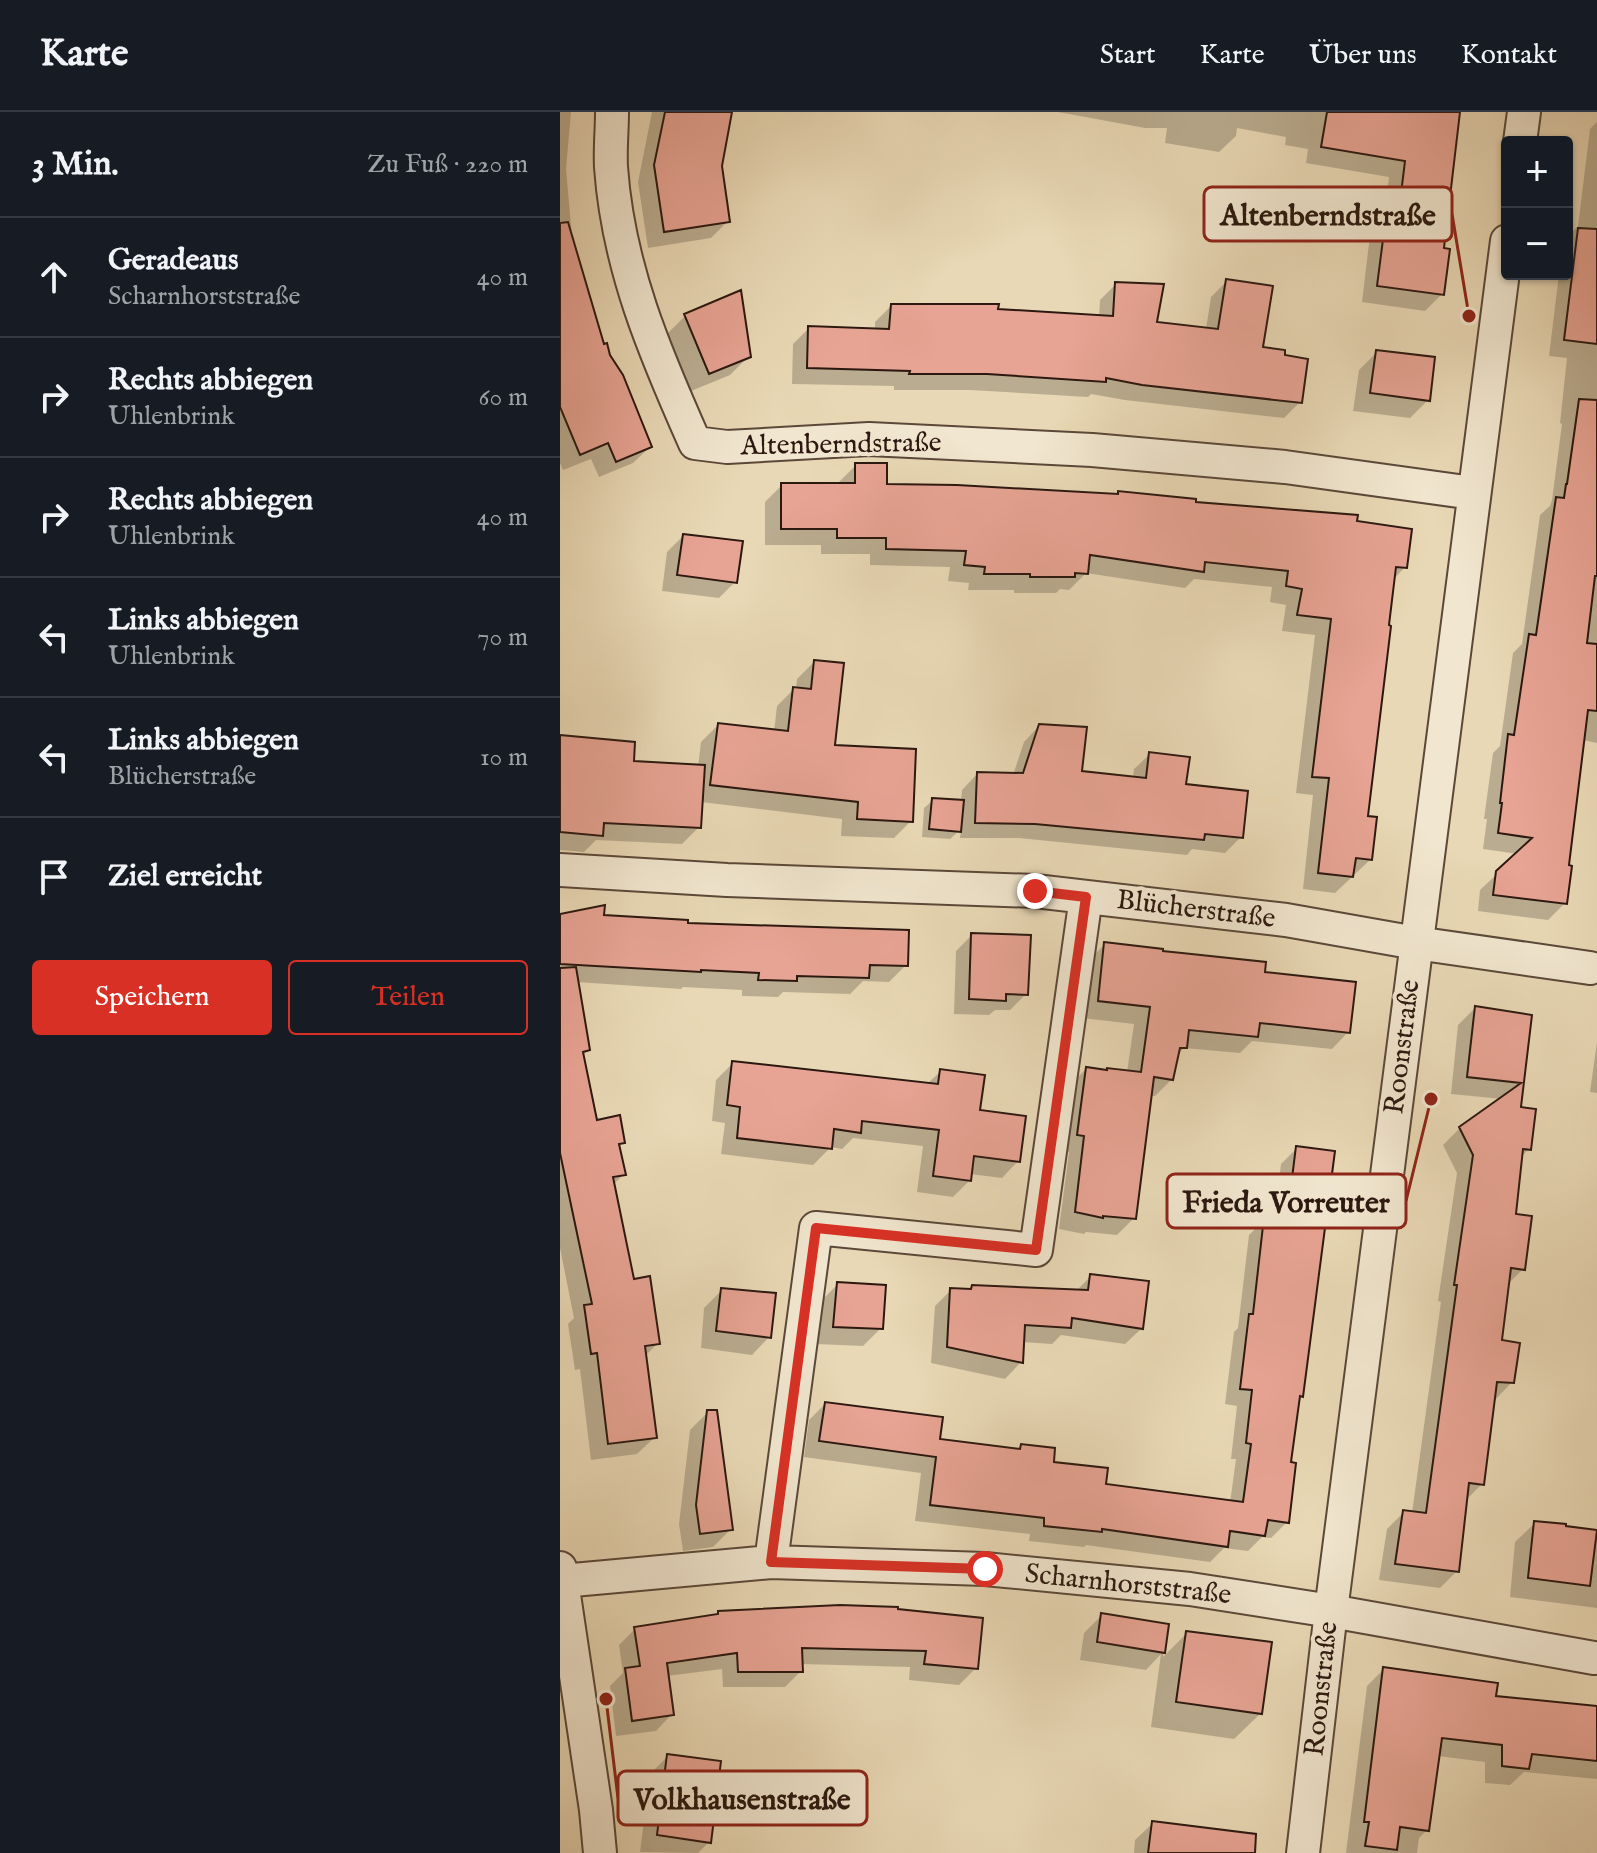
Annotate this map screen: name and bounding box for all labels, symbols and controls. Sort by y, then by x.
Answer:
text: Karte [40,31,128,79]
text: Start [1100,38,1156,73]
text: Karte [1200,38,1265,73]
text: Über uns [1309,38,1417,73]
text: Kontakt [1461,38,1557,73]
map controls [1501,136,1573,280]
button: + [1501,136,1573,208]
text: 3 Min. [32,143,119,186]
text: Zu Fuß · 220 m [367,148,528,181]
callout: Altenberndstraße [1204,187,1452,241]
text: Altenberndstraße [1219,198,1436,236]
button: − [1501,208,1573,280]
text: Geradeaus [108,242,238,280]
icon: ahead [32,255,76,299]
text: 40 m [477,261,528,294]
text: Scharnhorststraße [108,280,300,313]
text: Rechts abbiegen [108,362,313,400]
icon: right [32,375,76,419]
text: 60 m [479,381,528,414]
text: Uhlenbrink [108,400,235,433]
street label: Altenberndstraße [739,426,942,464]
text: Rechts abbiegen [108,482,313,520]
icon: right [32,495,76,539]
text: 40 m [477,501,528,534]
text: Uhlenbrink [108,520,235,553]
text: Links abbiegen [108,602,299,640]
icon: left [32,615,76,659]
text: 70 m [477,621,528,654]
text: Uhlenbrink [108,640,235,673]
text: Links abbiegen [108,722,299,760]
icon: left [32,735,76,779]
text: 10 m [480,741,528,774]
text: Blücherstraße [108,760,256,793]
icon: arrive [32,855,76,899]
text: Ziel erreicht [108,858,262,896]
route end [1017,873,1053,909]
street label: Blücherstraße [1115,883,1278,937]
button: Speichern [32,960,272,1035]
button: Teilen [288,960,528,1035]
street label: Roonstraße [1377,978,1429,1116]
callout: Frieda Vorreuter [1167,1174,1406,1228]
text: Frieda Vorreuter [1182,1185,1391,1223]
route start [967,1551,1003,1587]
street label: Scharnhorststraße [1023,1557,1233,1613]
street label: Roonstraße [1298,1620,1346,1758]
callout: Volkhausenstraße [618,1771,867,1825]
text: Volkhausenstraße [632,1782,851,1820]

